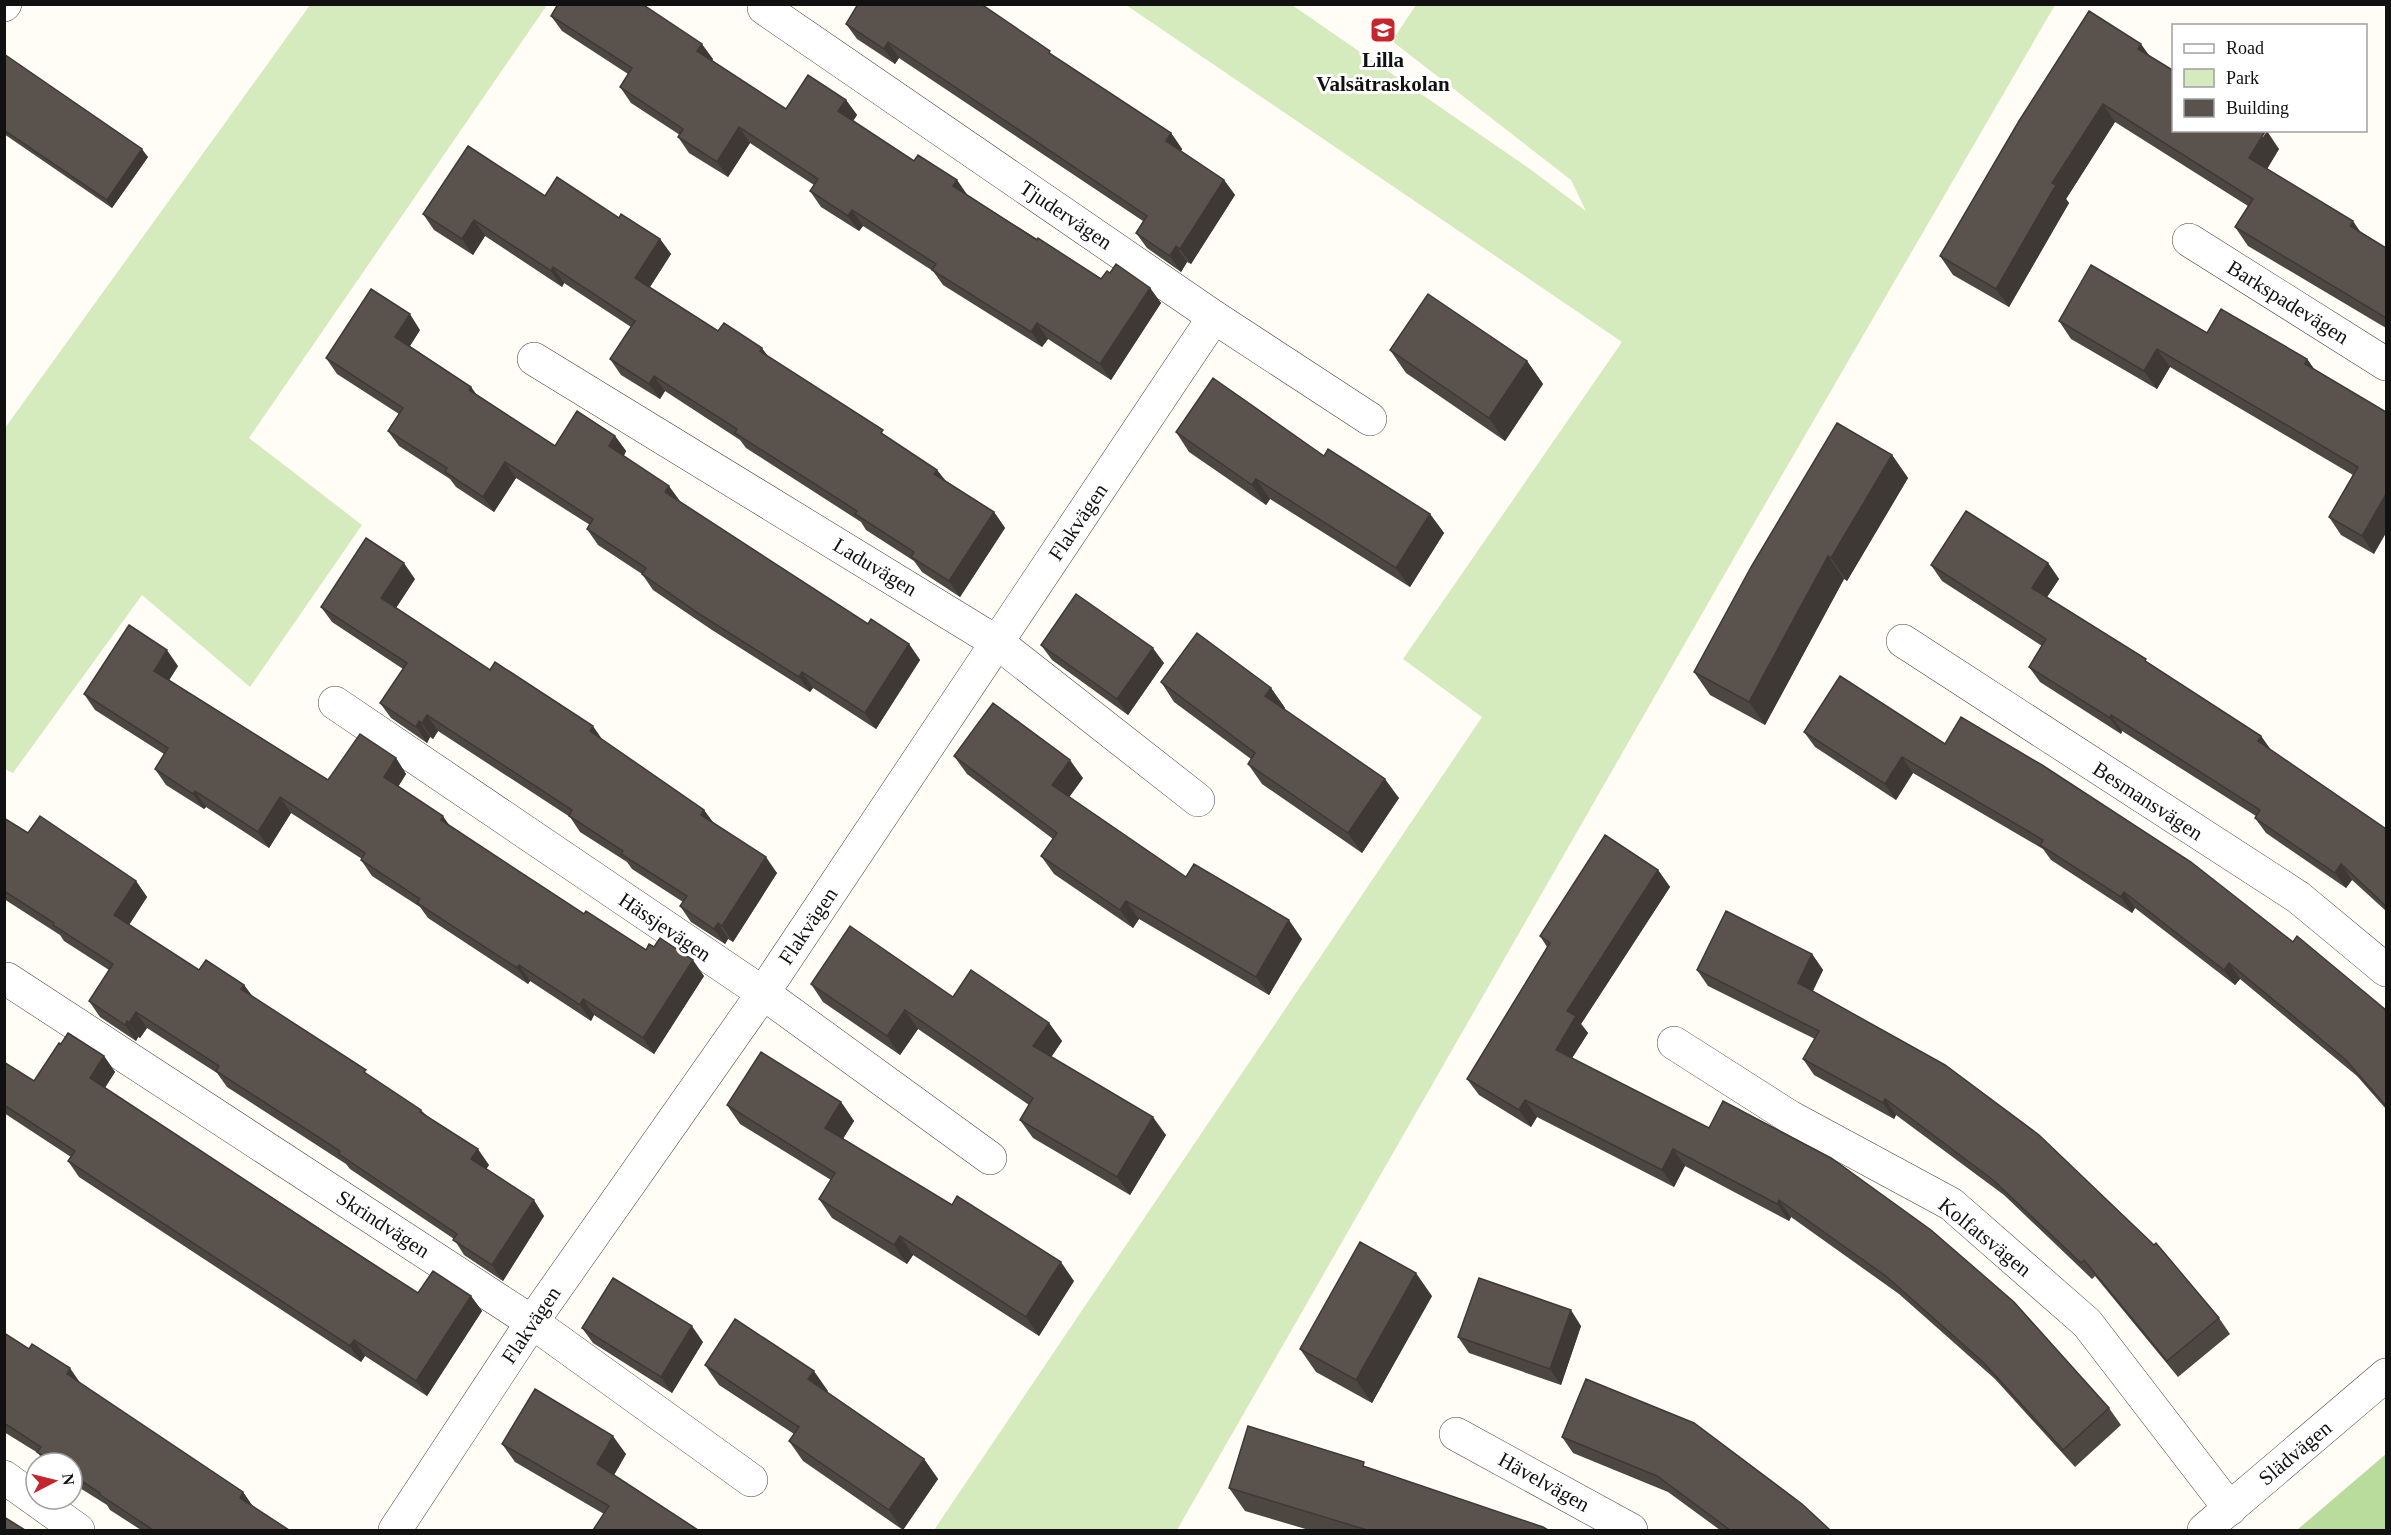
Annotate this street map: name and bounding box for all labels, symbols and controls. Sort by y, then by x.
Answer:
school or university icon: Lilla Valsätraskolan [1368,15,1398,45]
legend [2172,24,2367,132]
text: Road [2226,38,2264,58]
place label: Lilla Valsätraskolan [1316,48,1450,96]
text: Park [2226,68,2259,88]
text: Building [2226,98,2289,118]
street label: Tjudervägen [1015,175,1117,255]
street label: Barkspadevägen [2223,255,2354,349]
street label: Flakvägen [1044,479,1113,565]
street label: Laduvägen [829,533,922,602]
street label: Besmansvägen [2089,757,2208,846]
street label: Flakvägen [774,883,843,969]
street label: Hässjevägen [614,887,716,967]
street label: Skrindvägen [332,1185,434,1263]
street label: Kolfatsvägen [1934,1192,2036,1282]
street label: Flakvägen [497,1282,566,1368]
street label: Slädvägen [2254,1415,2337,1490]
street label: Hävelvägen [1494,1447,1594,1517]
north arrow [24,1451,84,1511]
text: N [59,1472,78,1486]

